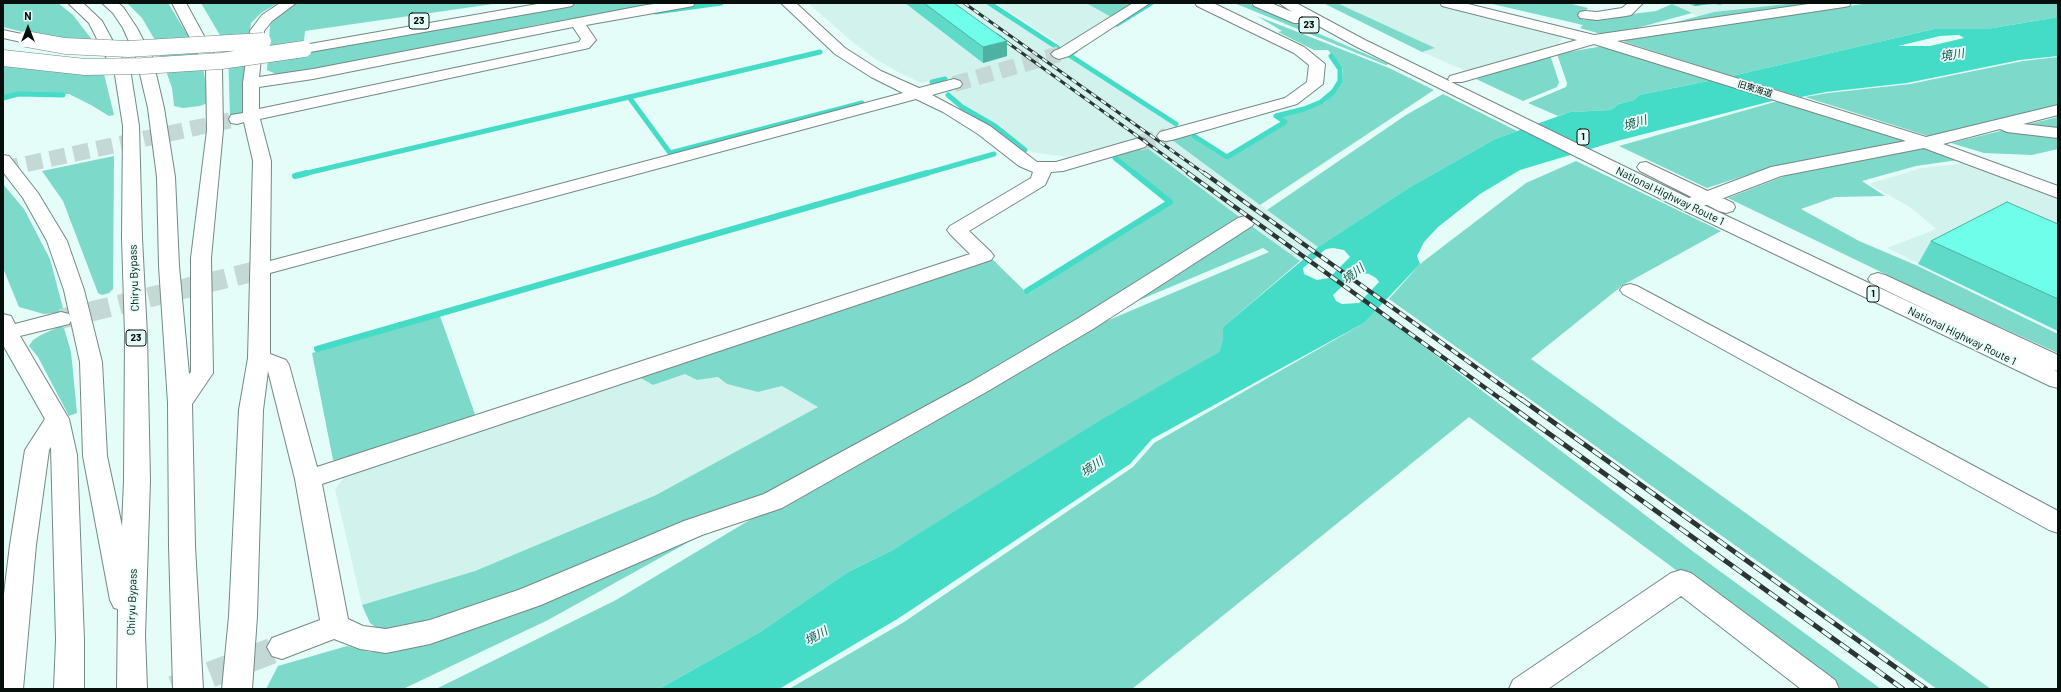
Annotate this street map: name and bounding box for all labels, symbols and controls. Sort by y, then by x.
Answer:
north arrow [8,8,48,48]
text: N [24,9,32,22]
road number: 23 [409,13,429,29]
road number: 23 [1299,17,1319,33]
water label: 境川 [1939,46,1965,64]
street label: 旧東海道 [1736,79,1774,99]
water label: 境川 [1621,113,1649,133]
road number: 1 [1577,129,1589,145]
street label: National Highway Route 1 [1614,164,1726,228]
street label: Chiryu Bypass [126,244,142,312]
water label: 境川 [1339,261,1367,287]
road number: 1 [1867,286,1879,302]
street label: National Highway Route 1 [1906,304,2018,368]
road number: 23 [126,330,146,346]
water label: 境川 [1078,454,1106,480]
street label: Chiryu Bypass [124,568,140,636]
water label: 境川 [802,624,830,648]

